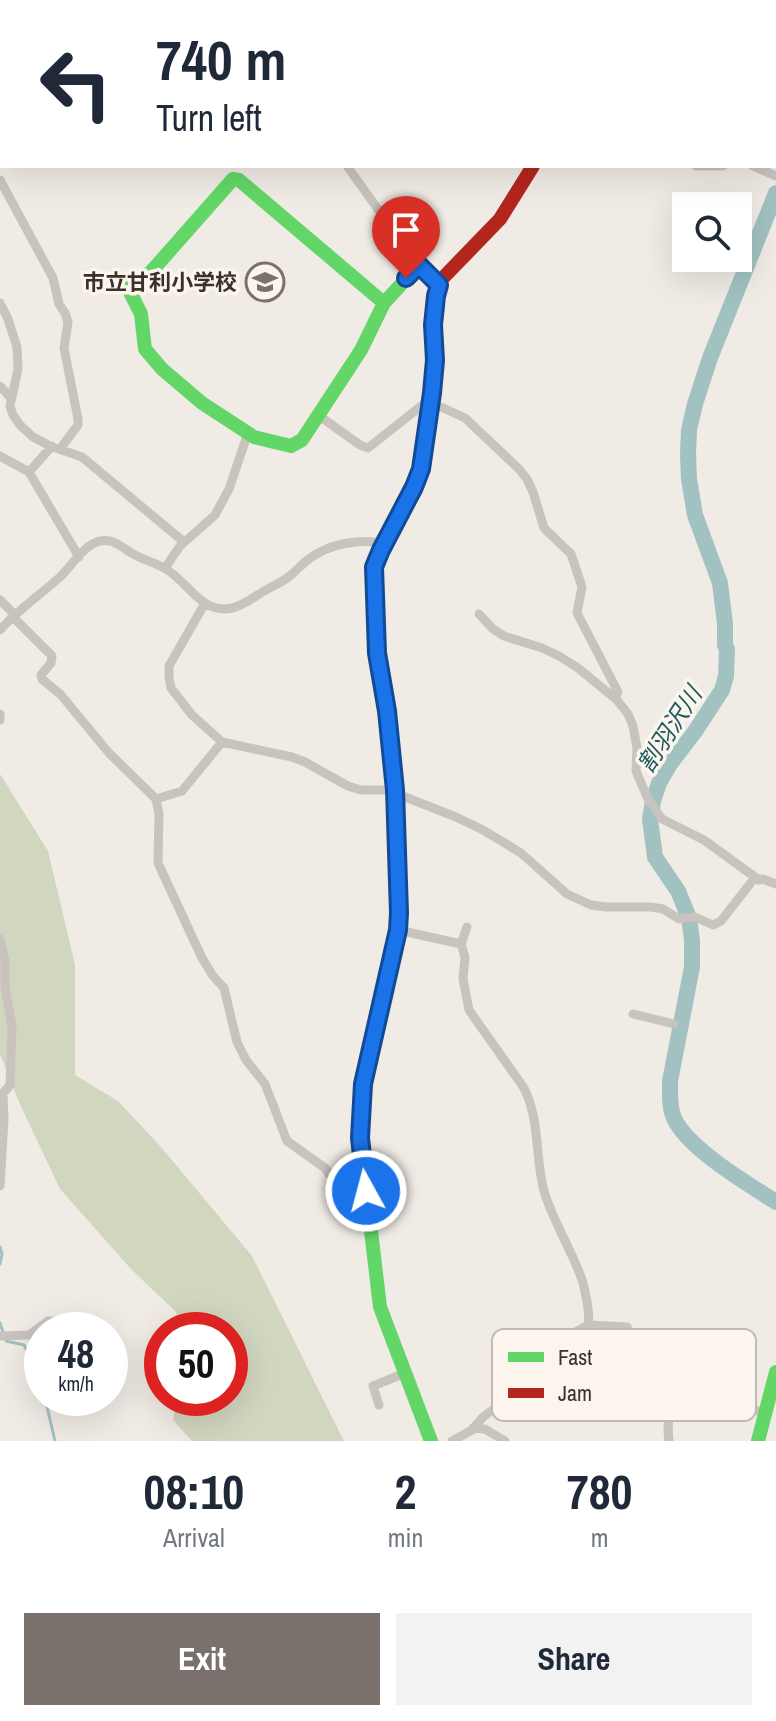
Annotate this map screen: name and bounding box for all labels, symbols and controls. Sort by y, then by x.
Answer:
text: 740 m [156,22,286,97]
icon: left [24,32,128,136]
text: Turn left [156,94,262,142]
map controls [672,192,752,272]
button: search [672,192,752,272]
pin [372,196,440,278]
icon: arrive [384,208,428,252]
school or university icon: 市立甘利小学校 [244,261,286,303]
place label: 市立甘利小学校 [83,267,237,297]
water label: 割羽沢川 [629,678,710,778]
position arrow [324,1149,408,1233]
speed limit sign: 50 [144,1312,248,1416]
text: 48 [58,1327,94,1380]
legend [492,1329,756,1421]
text: Fast [558,1342,592,1372]
text: km/h [58,1370,94,1397]
text: Jam [558,1378,592,1408]
text: 08:10 [144,1459,244,1524]
text: 2 [395,1459,416,1524]
text: 780 [567,1459,632,1524]
text: Arrival [163,1520,225,1555]
text: min [388,1520,423,1555]
text: m [591,1520,609,1555]
button: Exit [24,1613,380,1705]
button: Share [396,1613,752,1705]

